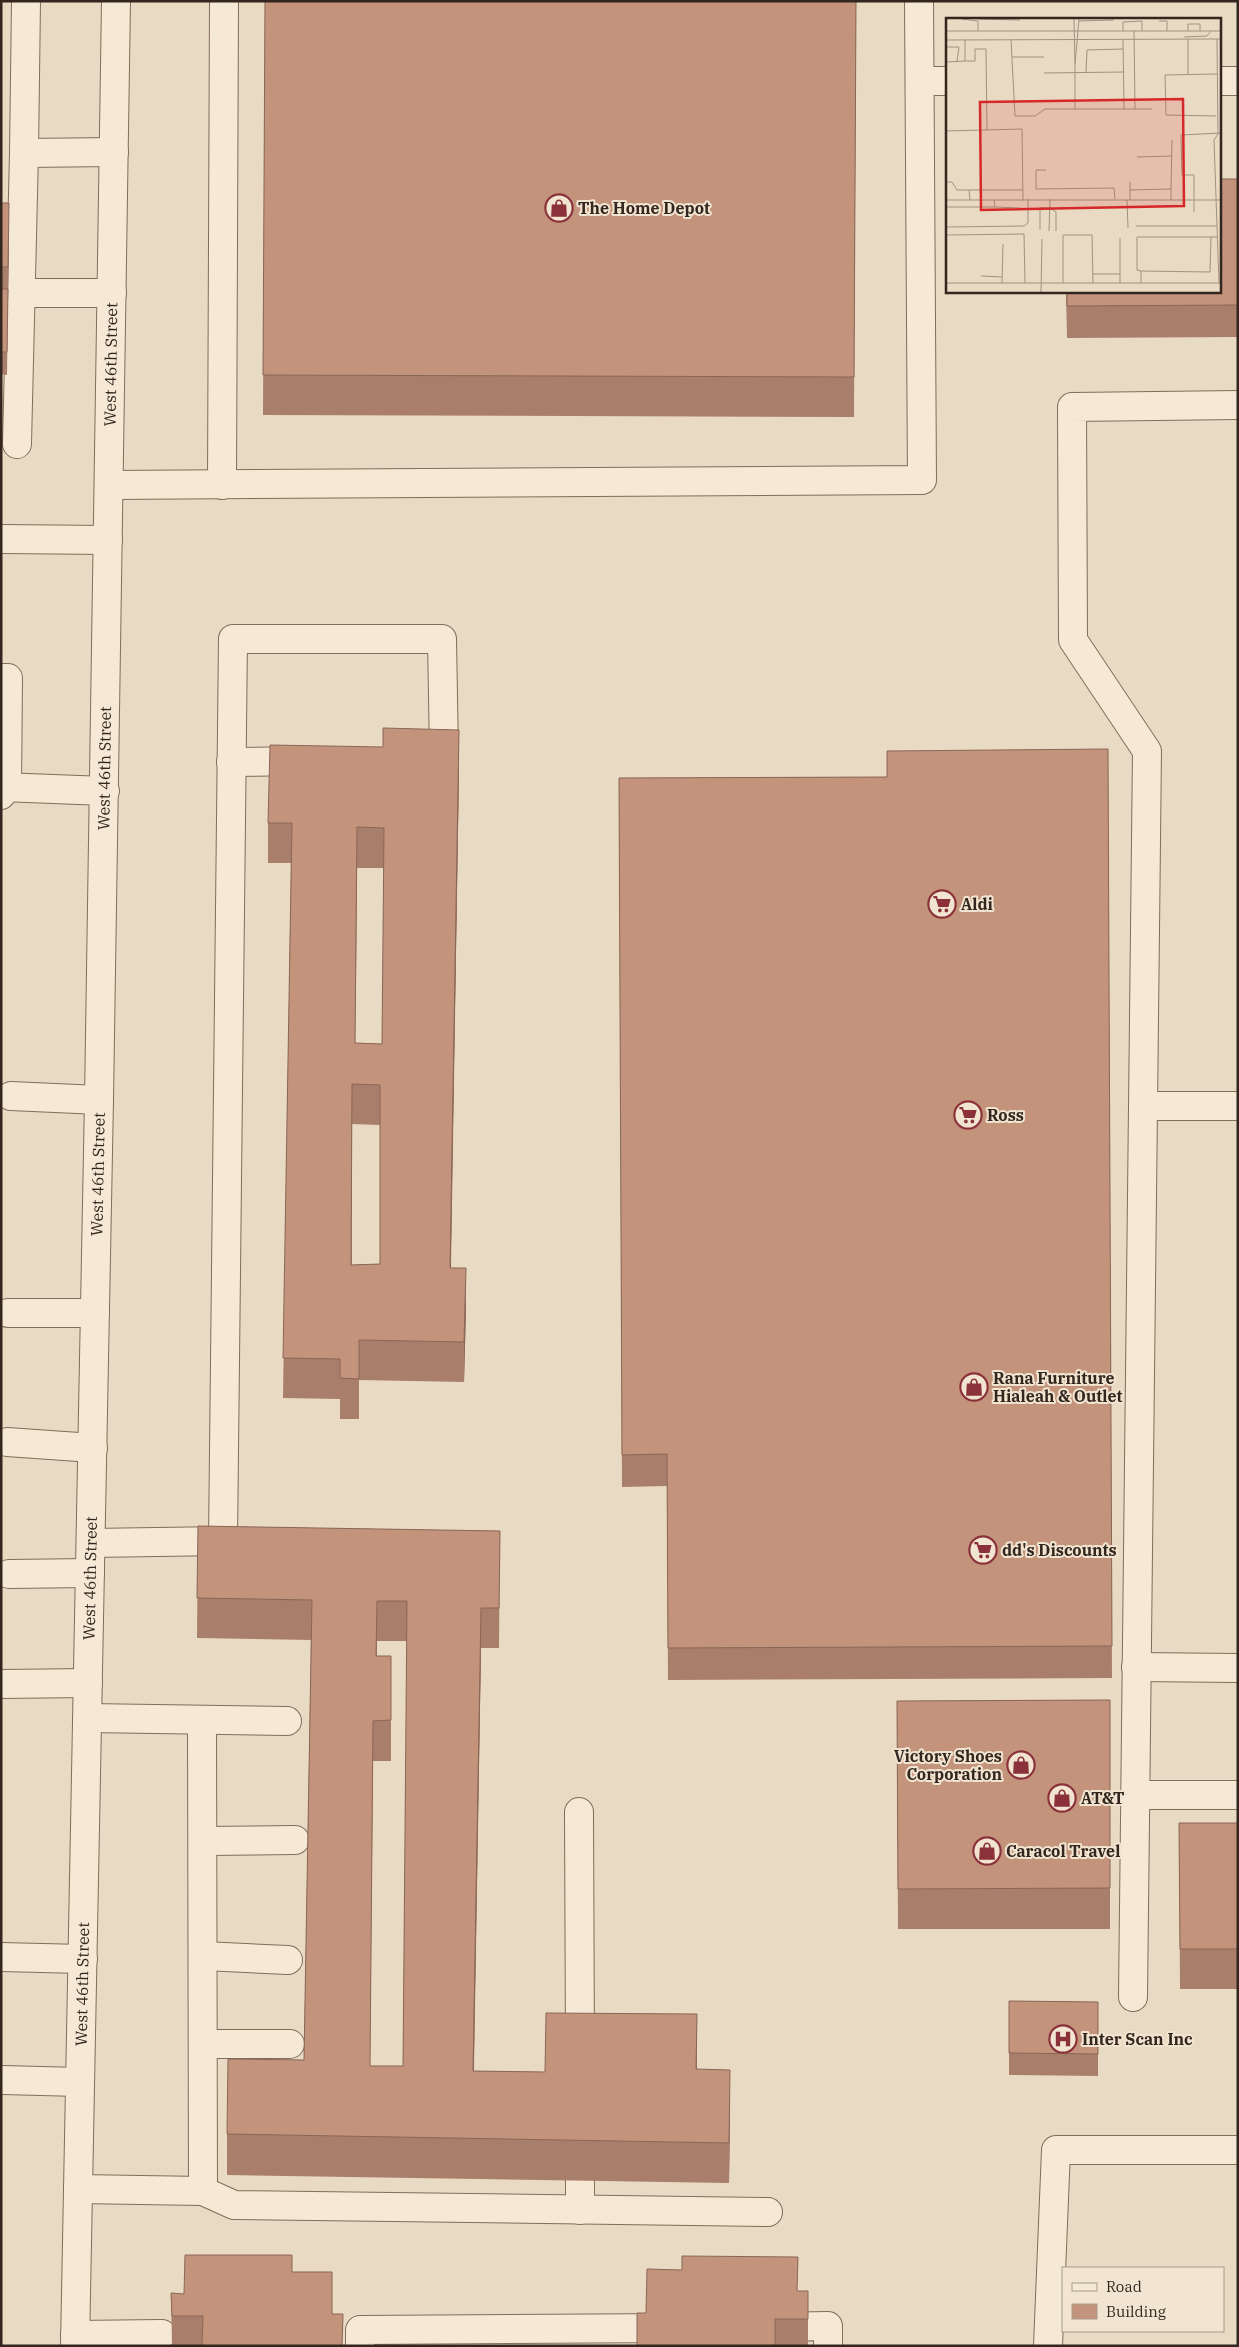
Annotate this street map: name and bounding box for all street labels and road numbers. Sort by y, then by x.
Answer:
street label: West 46th Street [99,302,121,426]
street label: West 46th Street [93,706,115,830]
street label: West 46th Street [86,1112,109,1236]
street label: West 46th Street [79,1516,101,1640]
street label: West 46th Street [71,1922,93,2046]

